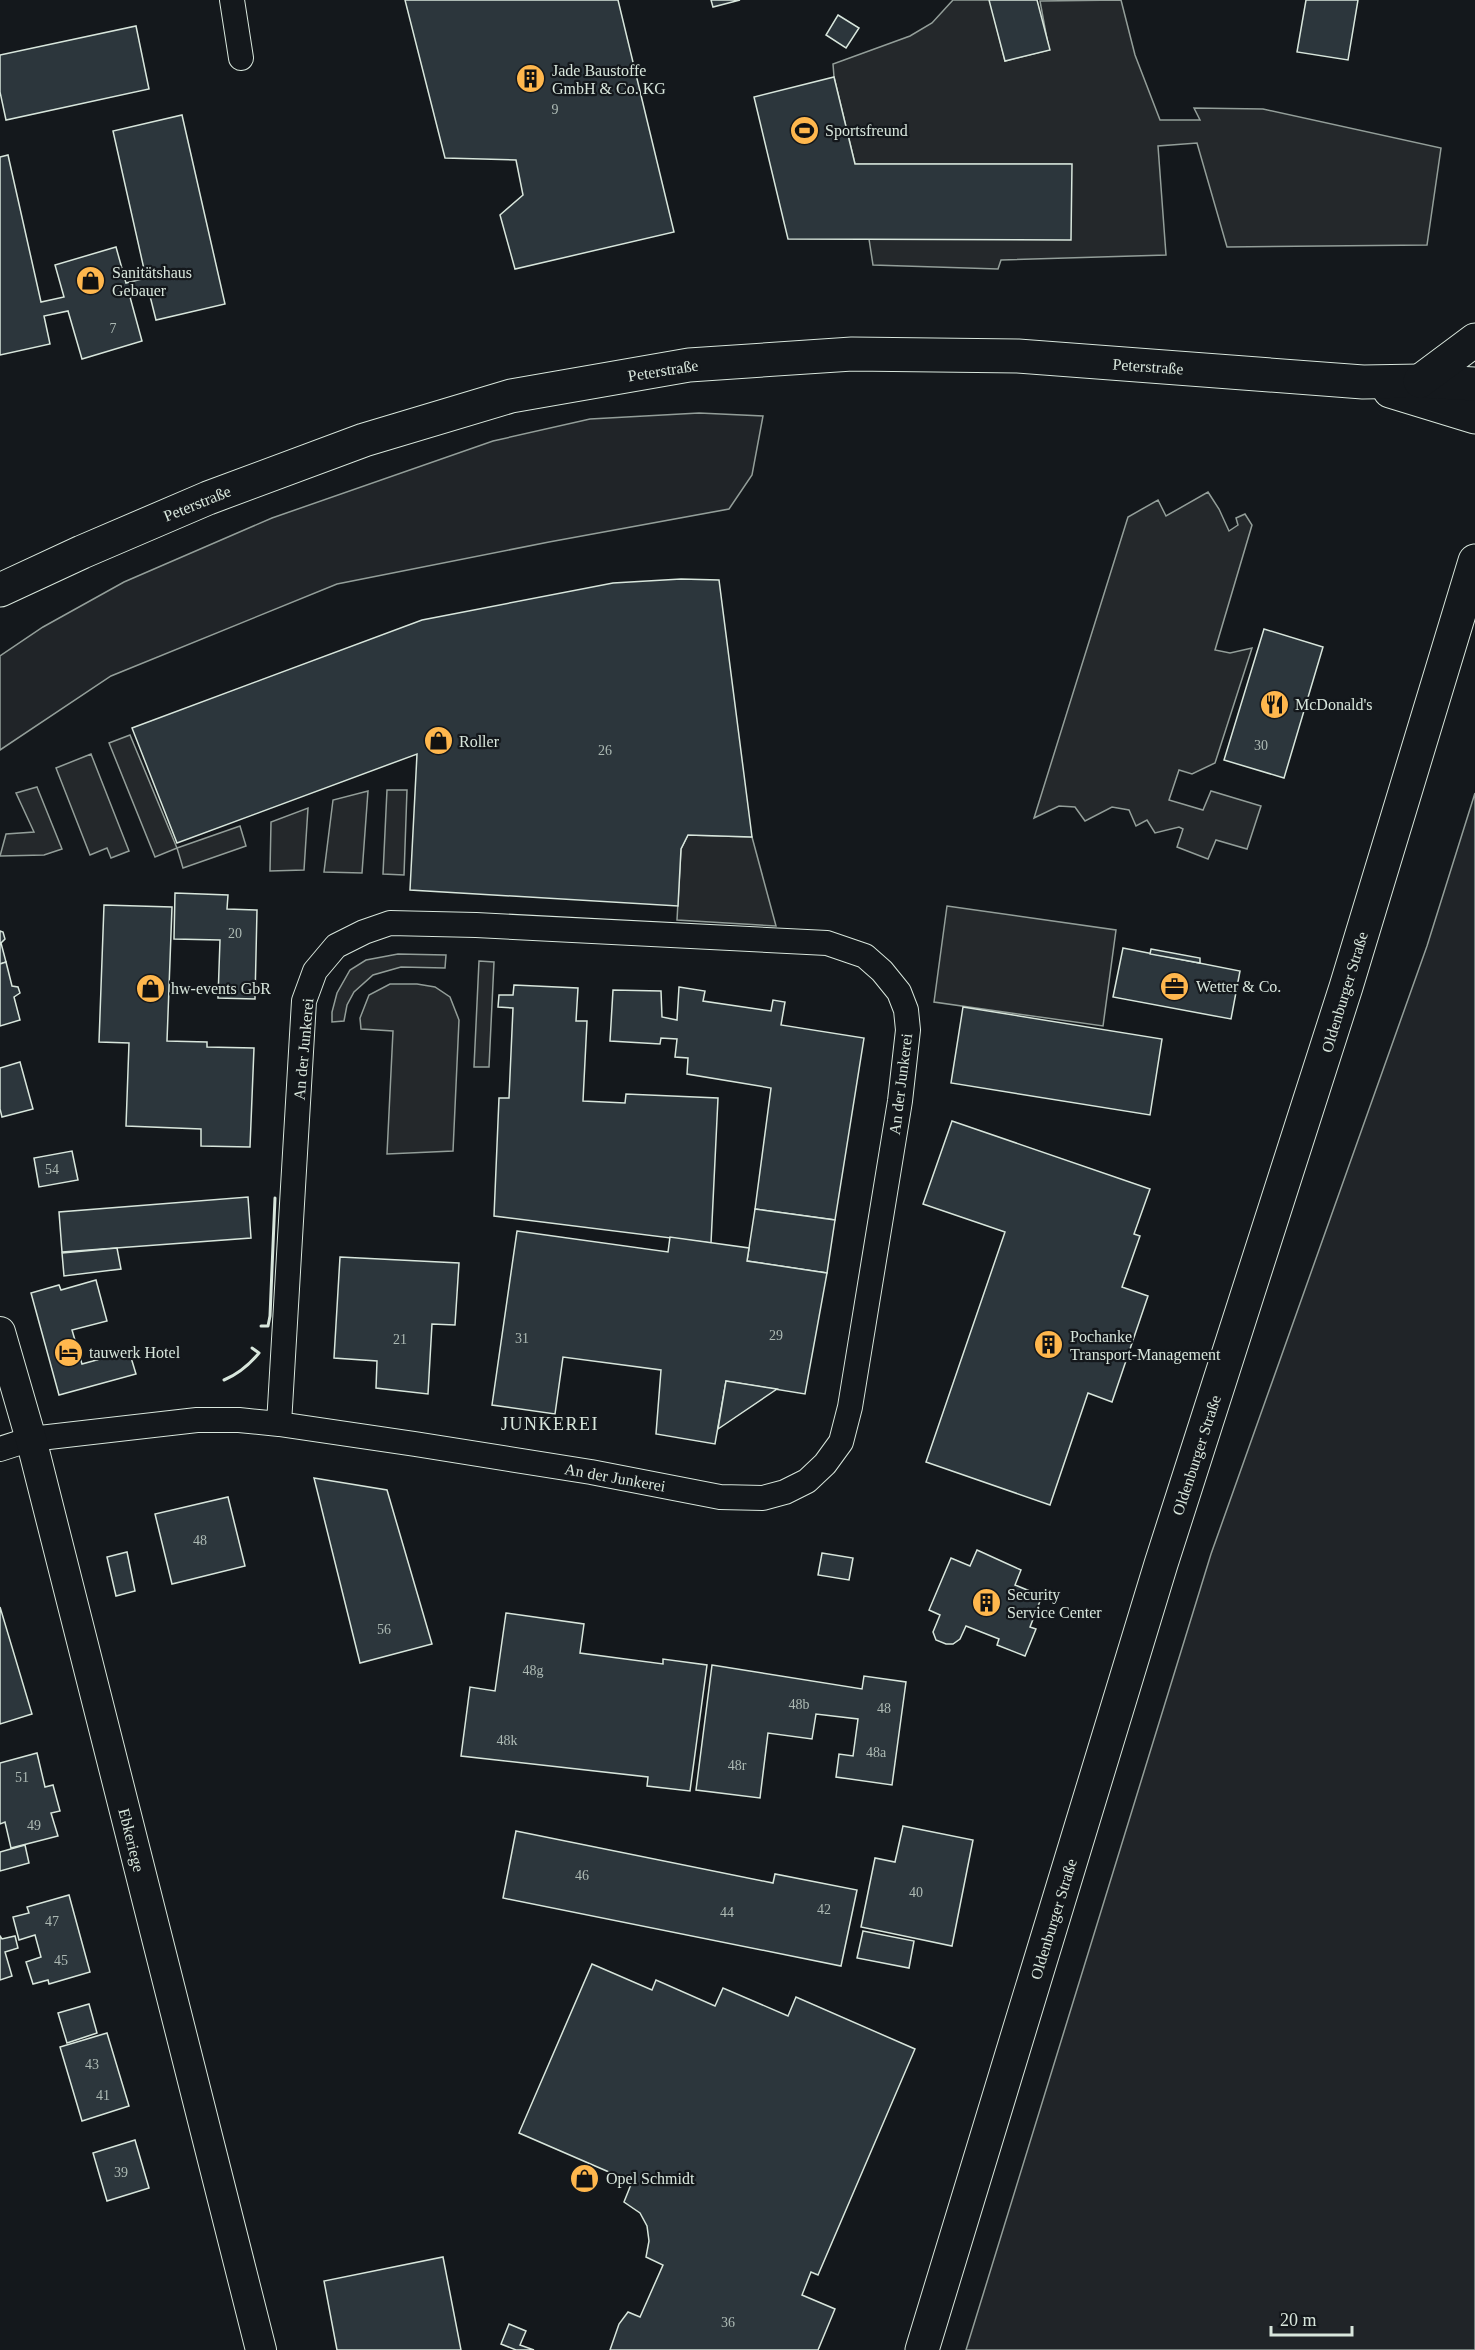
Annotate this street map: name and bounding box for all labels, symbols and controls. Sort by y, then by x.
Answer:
place label: Jade Baustoffe GmbH & Co. KG [552,62,666,97]
building icon: Jade Baustoffe GmbH & Co. KG [515,63,547,95]
house number: 9 [552,102,559,117]
sports icon: Sportsfreund [788,114,820,146]
place label: Sportsfreund [825,122,908,140]
place label: Sanitätshaus Gebauer [112,264,192,299]
shop icon: Sanitätshaus Gebauer [75,265,107,297]
house number: 7 [110,321,117,336]
street label: Peterstraße [1112,356,1184,377]
street label: Peterstraße [627,357,700,384]
street label: Peterstraße [161,482,233,525]
restaurant icon: McDonald's [1258,688,1290,720]
place label: McDonald's [1295,696,1373,713]
shop icon: Roller [422,725,454,757]
place label: Roller [459,733,500,750]
house number: 30 [1254,738,1268,753]
house number: 26 [598,743,612,758]
house number: 20 [228,926,242,941]
street label: Oldenburger Straße [1318,930,1372,1055]
office icon: Wetter & Co. [1159,970,1191,1002]
shop icon: hw-events GbR [134,972,166,1004]
place label: Wetter & Co. [1196,978,1281,995]
place label: hw-events GbR [171,980,271,997]
street label: An der Junkerei [291,997,316,1101]
street label: An der Junkerei [886,1032,915,1136]
house number: 54 [45,1162,59,1177]
house number: 29 [769,1328,783,1343]
place label: Pochanke Transport-Management [1070,1328,1221,1364]
building icon: Pochanke Transport-Management [1033,1329,1065,1361]
house number: 31 [515,1331,529,1346]
house number: 21 [393,1332,407,1347]
hotel icon: tauwerk Hotel [52,1336,84,1368]
place label: tauwerk Hotel [89,1344,181,1361]
street label: Oldenburger Straße [1169,1393,1225,1518]
district label: JUNKEREI [501,1414,599,1434]
street label: An der Junkerei [563,1460,667,1495]
house number: 48 [193,1533,207,1548]
place label: Security Service Center [1007,1586,1102,1621]
building icon: Security Service Center [970,1587,1002,1619]
house number: 56 [377,1622,391,1637]
house number: 48g [523,1663,544,1678]
house number: 48b [789,1697,810,1712]
house number: 48 [877,1701,891,1716]
house number: 48k [497,1733,518,1748]
house number: 48a [866,1745,887,1760]
house number: 48r [728,1758,747,1773]
house number: 51 [15,1770,29,1785]
street label: Ebkeriege [114,1807,148,1874]
house number: 49 [27,1818,41,1833]
street label: Oldenburger Straße [1027,1857,1081,1982]
house number: 46 [575,1868,589,1883]
house number: 40 [909,1885,923,1900]
house number: 42 [817,1902,831,1917]
house number: 44 [720,1905,734,1920]
house number: 47 [45,1914,59,1929]
house number: 45 [54,1953,68,1968]
house number: 43 [85,2057,99,2072]
house number: 41 [96,2088,110,2103]
shop icon: Opel Schmidt [569,2162,601,2194]
house number: 39 [114,2165,128,2180]
place label: Opel Schmidt [606,2170,695,2188]
scale bar [1271,2299,1352,2337]
text: 20 m [1280,2310,1317,2330]
house number: 36 [721,2315,735,2330]

